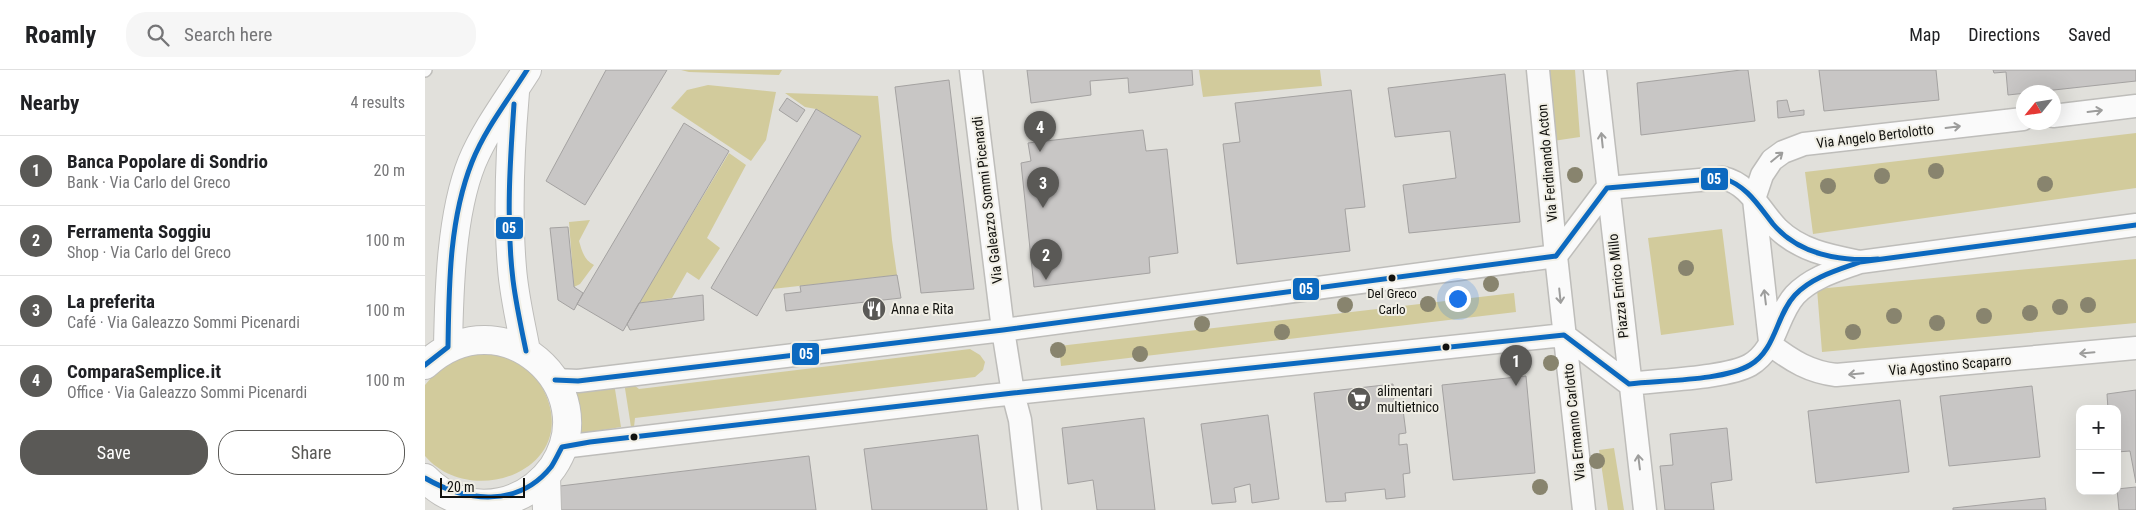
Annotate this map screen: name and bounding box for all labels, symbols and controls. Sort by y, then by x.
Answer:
search box [126,12,476,57]
text: Roamly [25,21,96,49]
icon: search [144,21,172,49]
text: Search here [184,23,272,46]
text: Map [1909,24,1940,45]
text: Directions [1968,24,2040,45]
text: Saved [2068,24,2111,45]
north arrow [2016,85,2061,130]
text: Nearby [20,91,79,115]
text: 4 results [350,93,405,112]
street label: Via Ferdinando Acton [1534,103,1560,223]
one-way arrow [2086,106,2102,116]
pin: 4 [1024,111,1056,152]
street label: Via Galeazzo Sommi Picenardi [969,115,1005,285]
street label: Via Angelo Bertolotto [1815,121,1935,151]
one-way arrow [1945,122,1961,132]
one-way arrow [1597,132,1607,148]
text: Banca Popolare di Sondrio [67,150,268,173]
one-way arrow [1771,152,1784,163]
text: 1 [32,161,40,180]
text: 20 m [373,161,405,180]
pin: 3 [1027,167,1059,208]
line badge: 05 [1700,167,1729,191]
text: 05 [1707,171,1721,187]
text: Bank · Via Carlo del Greco [67,173,230,192]
line badge: 05 [495,216,524,240]
text: Ferramenta Soggiu [67,220,211,243]
text: 05 [502,220,516,236]
text: 2 [32,231,40,250]
text: 100 m [366,231,405,250]
street label: Piazza Enrico Millo [1605,233,1631,339]
pin: 2 [1030,239,1062,280]
text: Shop · Via Carlo del Greco [67,243,231,262]
marker: Del Greco Carlo [1387,273,1397,283]
line badge: 05 [1292,277,1320,301]
text: 05 [1299,281,1313,297]
place label: Del Greco Carlo [1367,286,1417,317]
your location [1445,286,1471,312]
one-way arrow [1555,287,1565,303]
one-way arrow [1760,289,1770,305]
text: La preferita [67,290,155,313]
restaurant icon: Anna e Rita [861,296,887,322]
text: 3 [32,301,40,320]
text: 100 m [366,301,405,320]
place label: Anna e Rita [891,301,954,317]
text: Café · Via Galeazzo Sommi Picenardi [67,313,300,332]
line badge: 05 [791,342,820,366]
unlabelled marker [1441,342,1451,352]
pin: 1 [1500,345,1532,386]
text: 05 [799,346,813,362]
one-way arrow [2080,348,2096,358]
street label: Via Agostino Scaparro [1888,352,2012,378]
text: ComparaSemplice.it [67,360,221,383]
street label: Via Ermanno Carlotto [1560,363,1588,481]
one-way arrow [1848,369,1864,378]
text: 4 [32,371,40,390]
text: 100 m [366,371,405,390]
text: Office · Via Galeazzo Sommi Picenardi [67,383,307,402]
place label: alimentari multietnico [1377,383,1439,415]
supermarket icon: alimentari multietnico [1346,386,1372,412]
map controls [2076,405,2121,495]
button: + [2076,405,2121,450]
button: Save [20,430,208,475]
button: Share [218,430,405,475]
unlabelled marker [629,432,639,442]
button: − [2076,450,2121,495]
one-way arrow [1634,454,1644,470]
scale bar [440,475,525,498]
text: 20 m [447,479,475,495]

